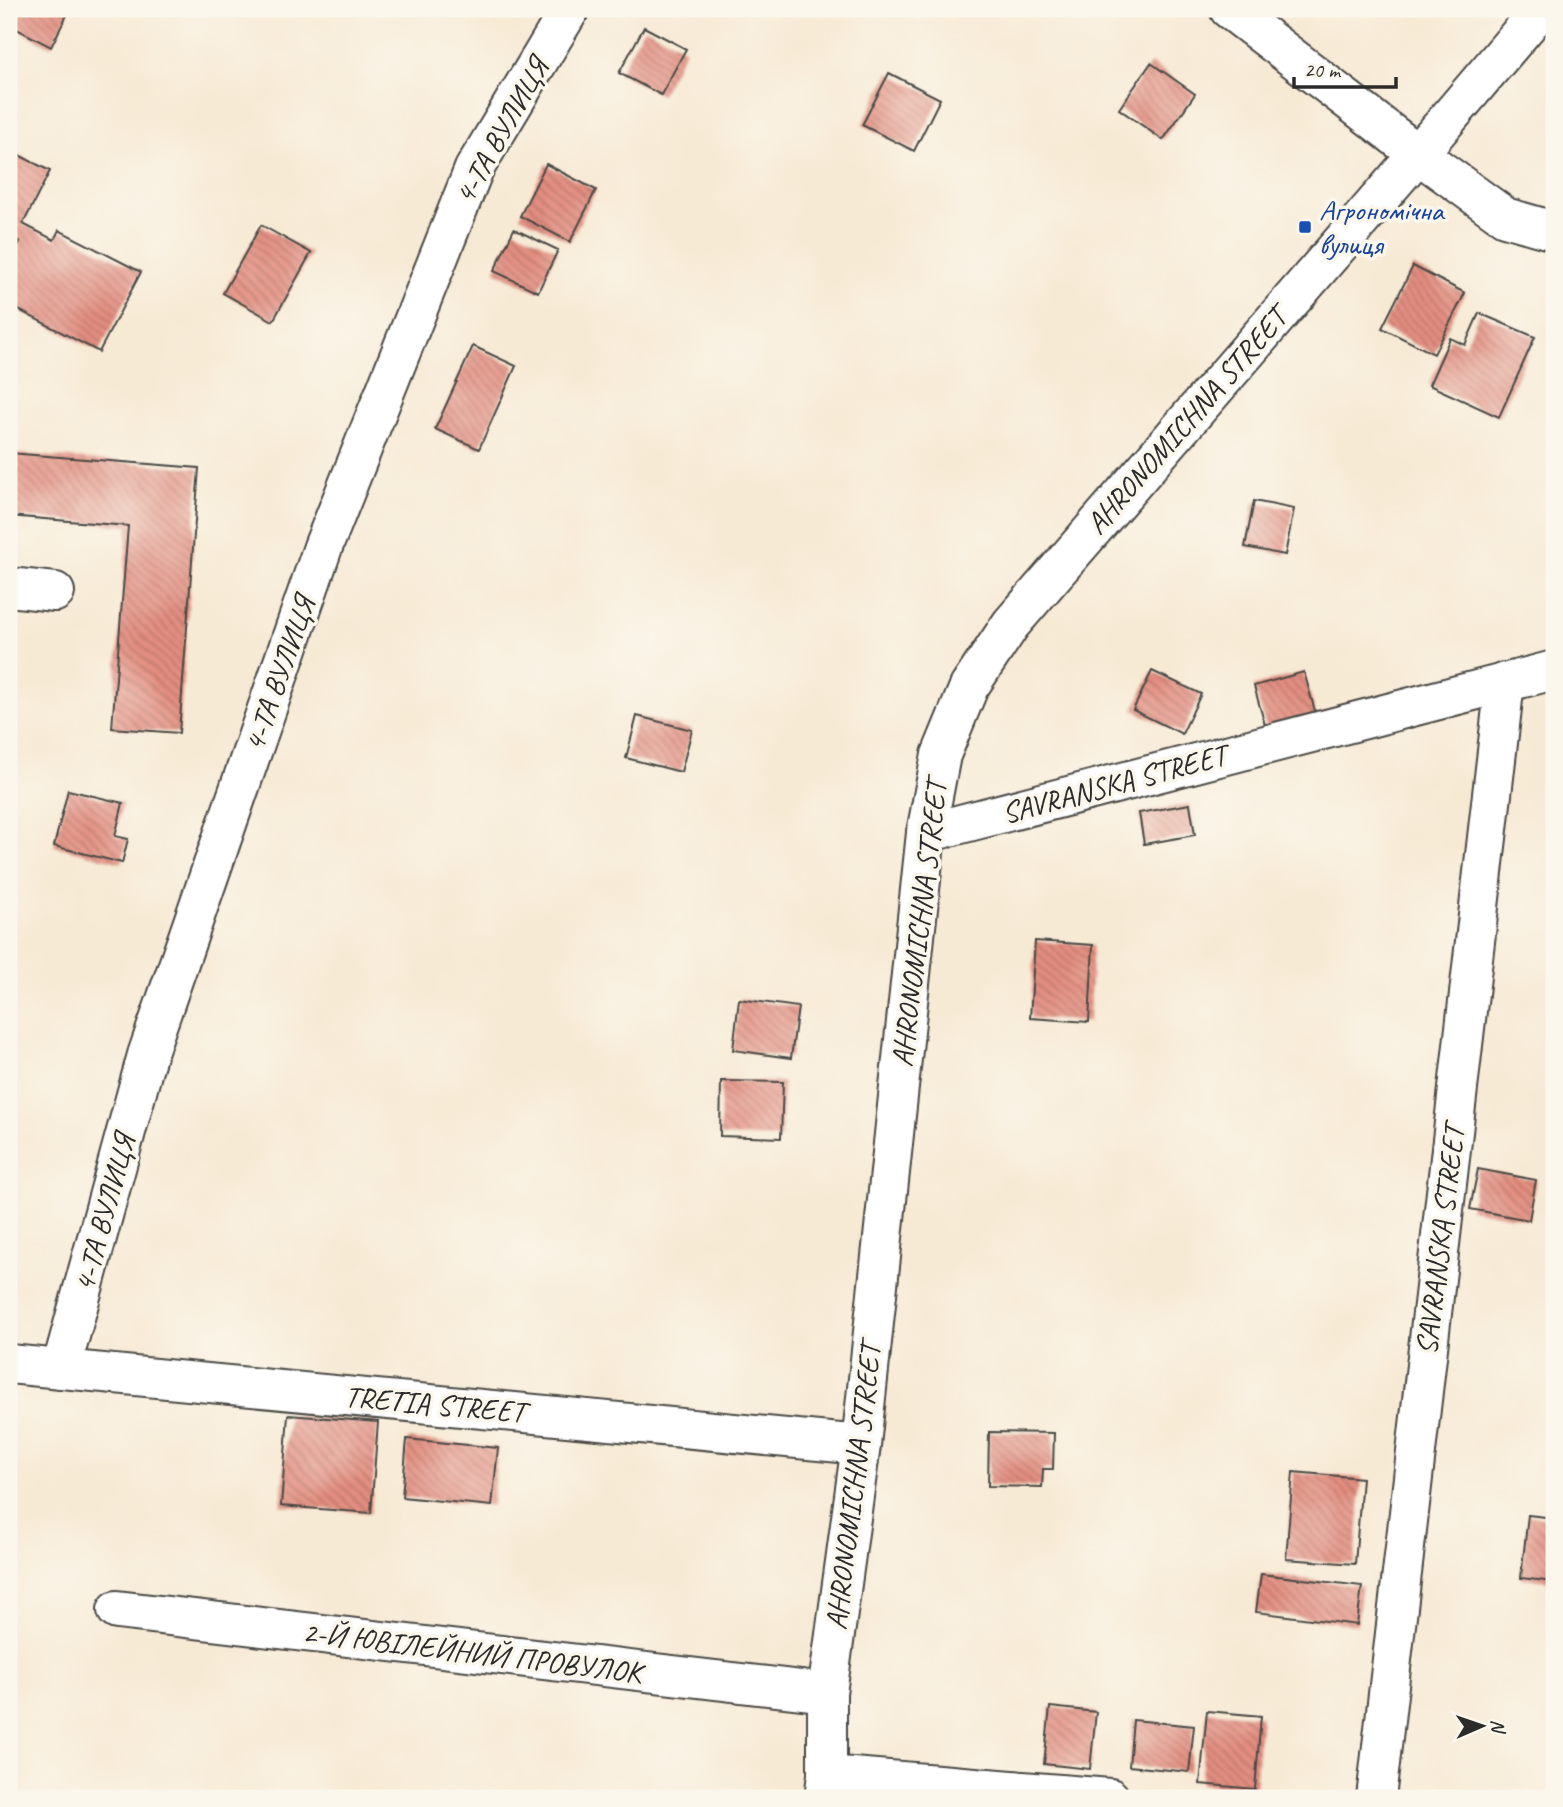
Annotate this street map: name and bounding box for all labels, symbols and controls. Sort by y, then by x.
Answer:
scale bar [1294,46,1395,90]
street label: 4-ТА ВУЛИЦЯ [445,48,559,210]
text: 20 m [1304,57,1342,83]
place label: Агрономічна вулиця [1319,191,1446,263]
marker: Агрономічна вулиця [1297,219,1313,235]
street label: AHRONOMICHNA STREET [1077,295,1299,542]
street label: 4-ТА ВУЛИЦЯ [235,588,325,756]
street label: SAVRANSKA STREET [998,734,1236,832]
street label: AHRONOMICHNA STREET [883,772,956,1069]
street label: SAVRANSKA STREET [1407,1117,1474,1357]
street label: 4-ТА ВУЛИЦЯ [65,1126,144,1296]
street label: AHRONOMICHNA STREET [817,1335,890,1632]
street label: TRETIA STREET [343,1377,533,1431]
street label: 2-Й ЮВІЛЕЙНИЙ ПРОВУЛОК [301,1612,648,1692]
north arrow [1448,1692,1518,1762]
text: N [1486,1719,1510,1735]

